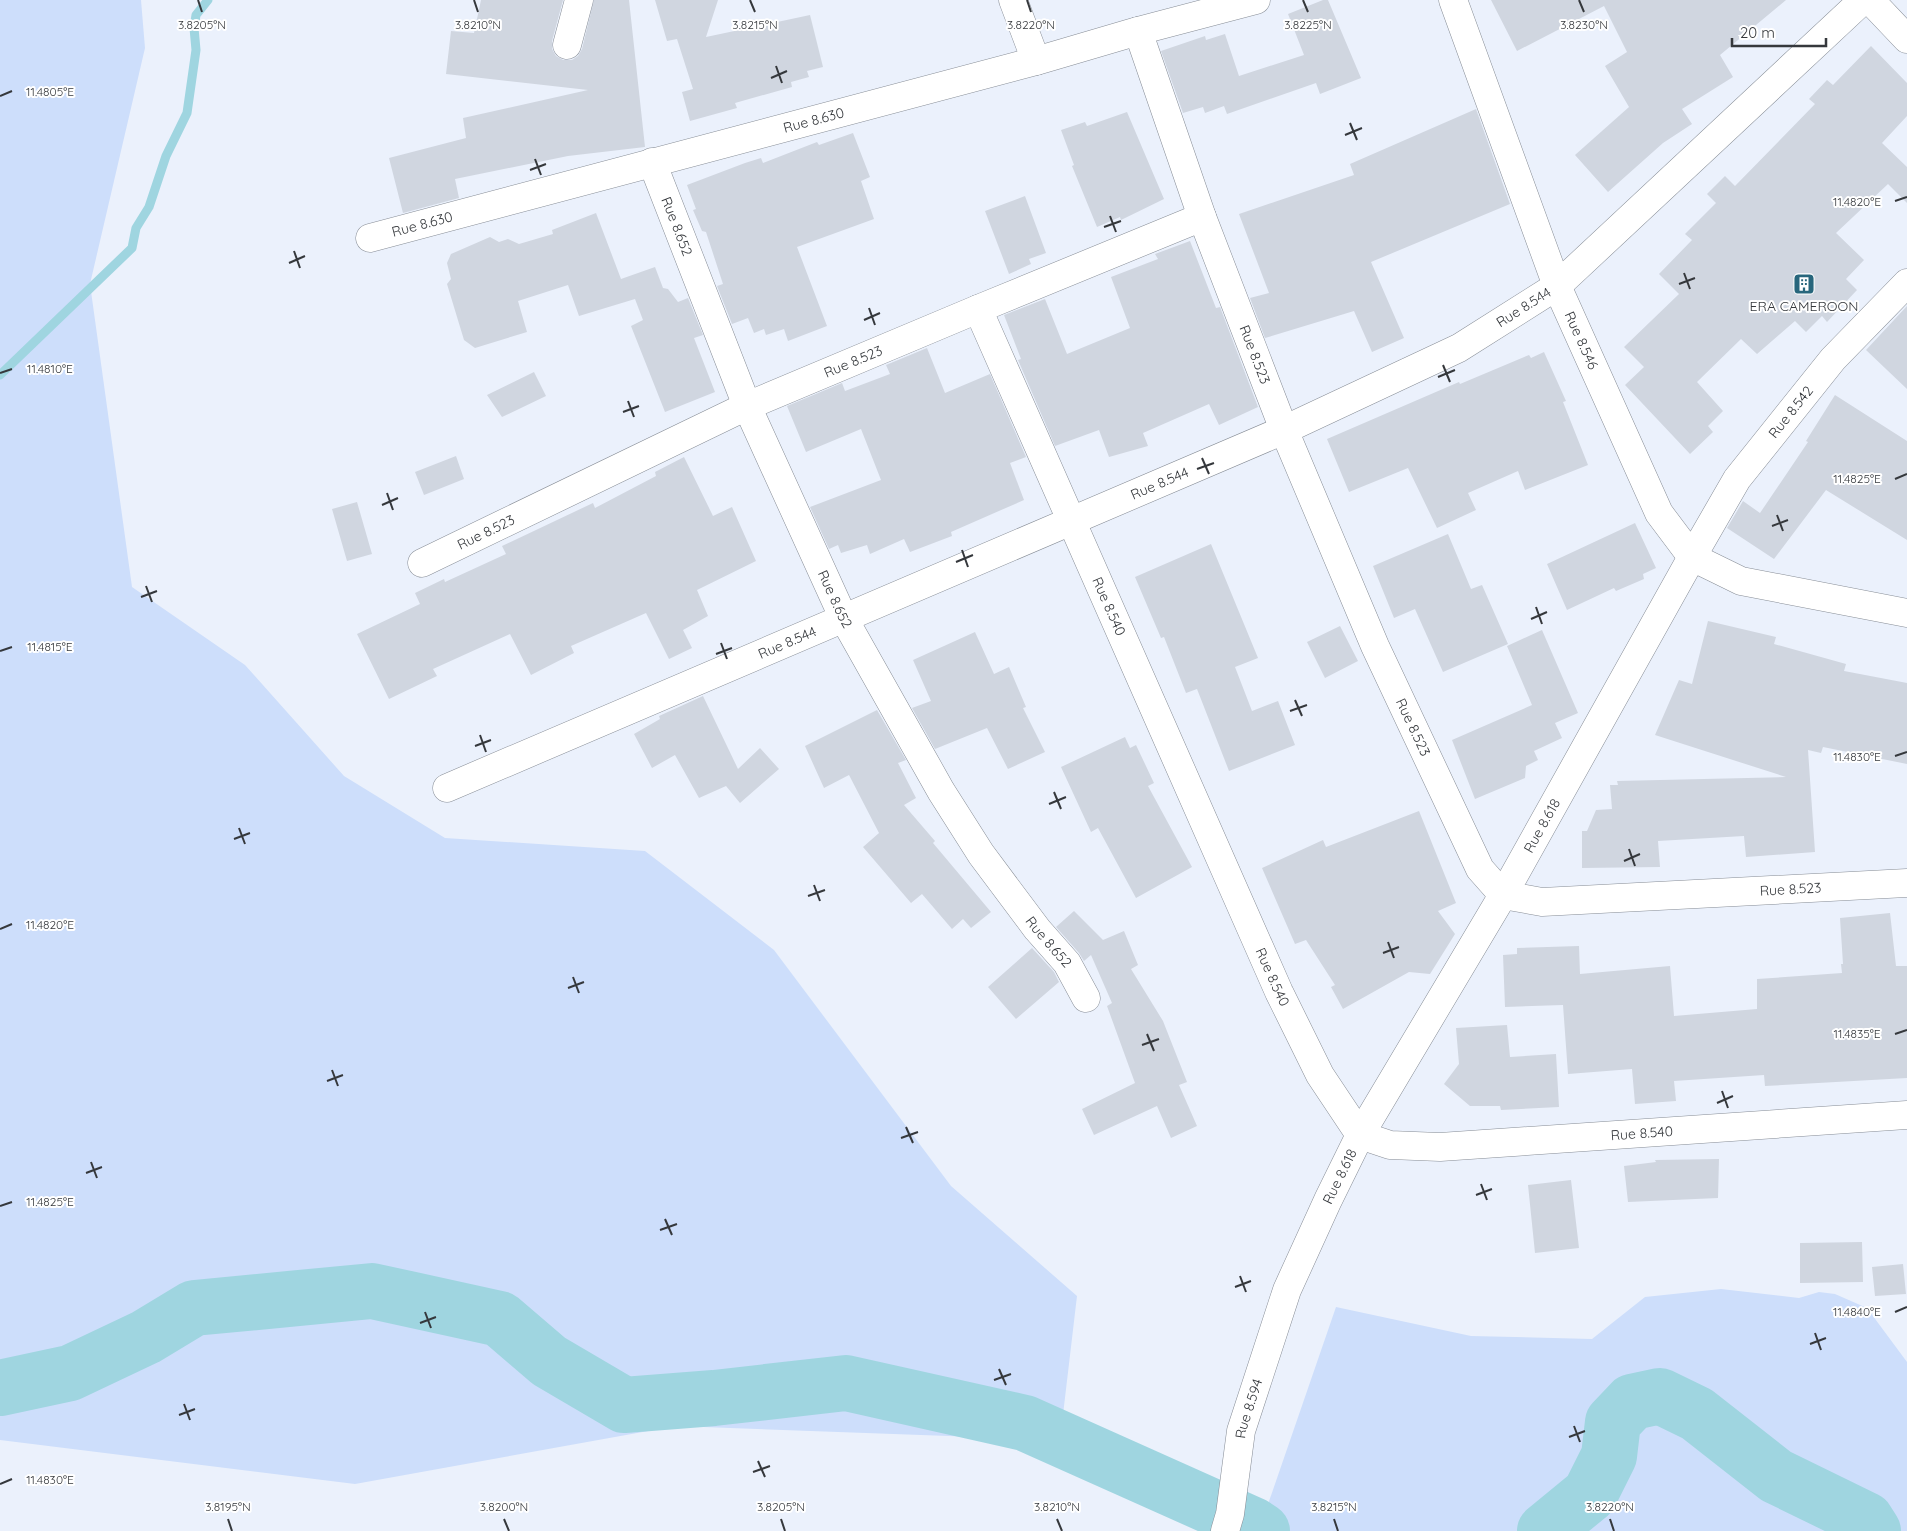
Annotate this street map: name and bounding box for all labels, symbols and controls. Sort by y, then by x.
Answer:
scale bar [1732,15,1826,47]
text: 3.8205°N [178,17,226,32]
text: 3.8210°N [455,17,501,32]
text: 3.8215°N [732,17,778,32]
text: 3.8220°N [1007,17,1055,32]
text: 3.8225°N [1284,17,1332,32]
text: 3.8230°N [1560,17,1608,32]
text: 20 m [1740,23,1775,42]
text: 11.4805°E [26,84,74,99]
street label: Rue 8.630 [781,103,846,137]
street label: Rue 8.652 [657,194,697,259]
text: 11.4820°E [1833,194,1881,209]
street label: Rue 8.630 [390,207,455,241]
building icon: ERA CAMEROON [1792,272,1816,296]
street label: Rue 8.544 [1493,283,1554,331]
place label: ERA CAMEROON [1750,297,1858,315]
street label: Rue 8.546 [1561,309,1602,373]
street label: Rue 8.523 [1235,322,1274,387]
street label: Rue 8.523 [821,341,885,382]
text: 11.4810°E [27,361,73,376]
street label: Rue 8.542 [1764,382,1817,442]
street label: Rue 8.544 [1128,463,1191,504]
text: 11.4825°E [1833,471,1881,486]
street label: Rue 8.523 [454,511,518,554]
street label: Rue 8.652 [814,567,857,632]
street label: Rue 8.540 [1088,574,1130,639]
street label: Rue 8.544 [755,622,819,663]
text: 11.4815°E [27,639,73,654]
street label: Rue 8.523 [1392,695,1435,759]
text: 11.4830°E [1833,749,1881,764]
street label: Rue 8.618 [1519,795,1564,856]
street label: Rue 8.523 [1759,878,1822,900]
street label: Rue 8.652 [1022,913,1076,971]
text: 11.4820°E [26,917,74,932]
street label: Rue 8.540 [1252,945,1294,1009]
text: 11.4835°E [1833,1026,1881,1041]
street label: Rue 8.540 [1610,1122,1674,1144]
street label: Rue 8.618 [1318,1146,1361,1207]
text: 11.4825°E [26,1194,74,1209]
text: 11.4840°E [1833,1304,1881,1319]
street label: Rue 8.594 [1231,1376,1266,1440]
text: 11.4830°E [26,1472,74,1487]
text: 3.8195°N [205,1499,251,1514]
text: 3.8200°N [480,1499,528,1514]
text: 3.8205°N [757,1499,805,1514]
text: 3.8210°N [1034,1499,1080,1514]
text: 3.8215°N [1311,1499,1357,1514]
text: 3.8220°N [1586,1499,1634,1514]

